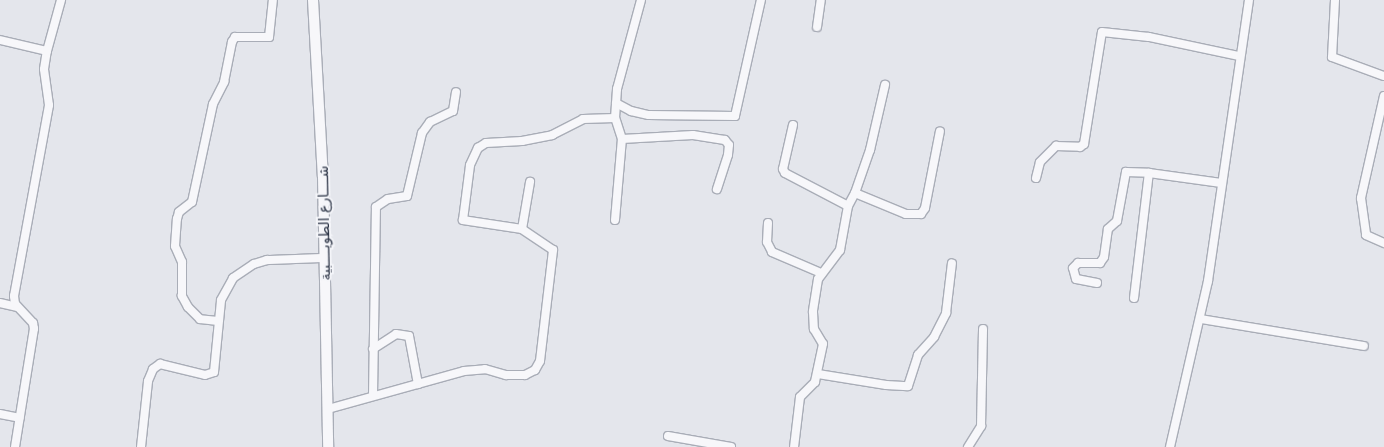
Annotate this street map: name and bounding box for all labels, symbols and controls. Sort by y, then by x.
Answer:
street label: شــــارع الطويــــبية [315,165,333,281]

